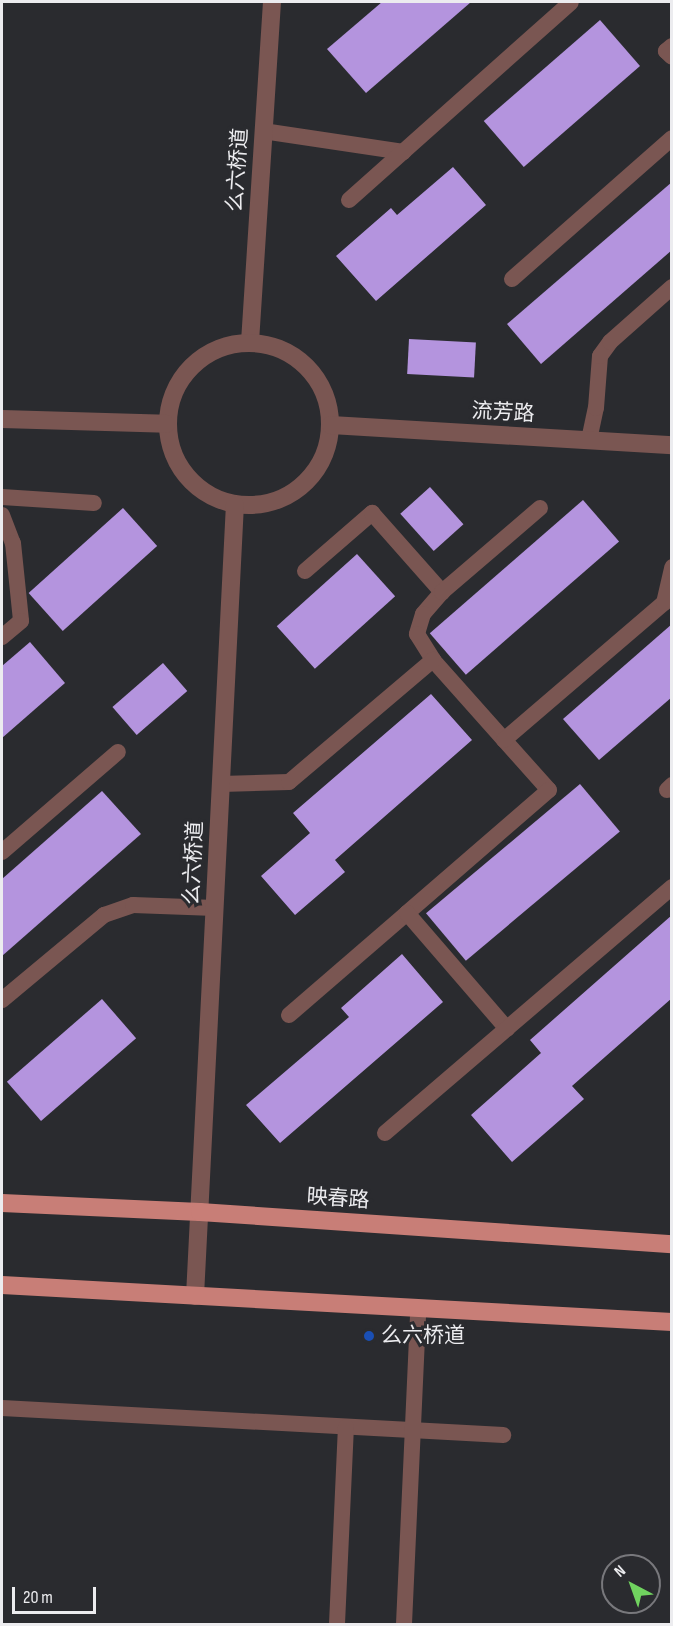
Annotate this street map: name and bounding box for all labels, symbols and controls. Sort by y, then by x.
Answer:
street label: 么六桥道 [223,127,253,213]
street label: 流芳路 [471,399,535,427]
street label: 么六桥道 [179,820,209,906]
street label: 映春路 [306,1184,370,1214]
place label: 么六桥道 [381,1323,465,1349]
marker: 么六桥道 [362,1329,376,1343]
north arrow [601,1554,661,1614]
text: N [611,1562,630,1582]
scale bar [15,1575,99,1613]
text: 20 m [23,1587,53,1608]

